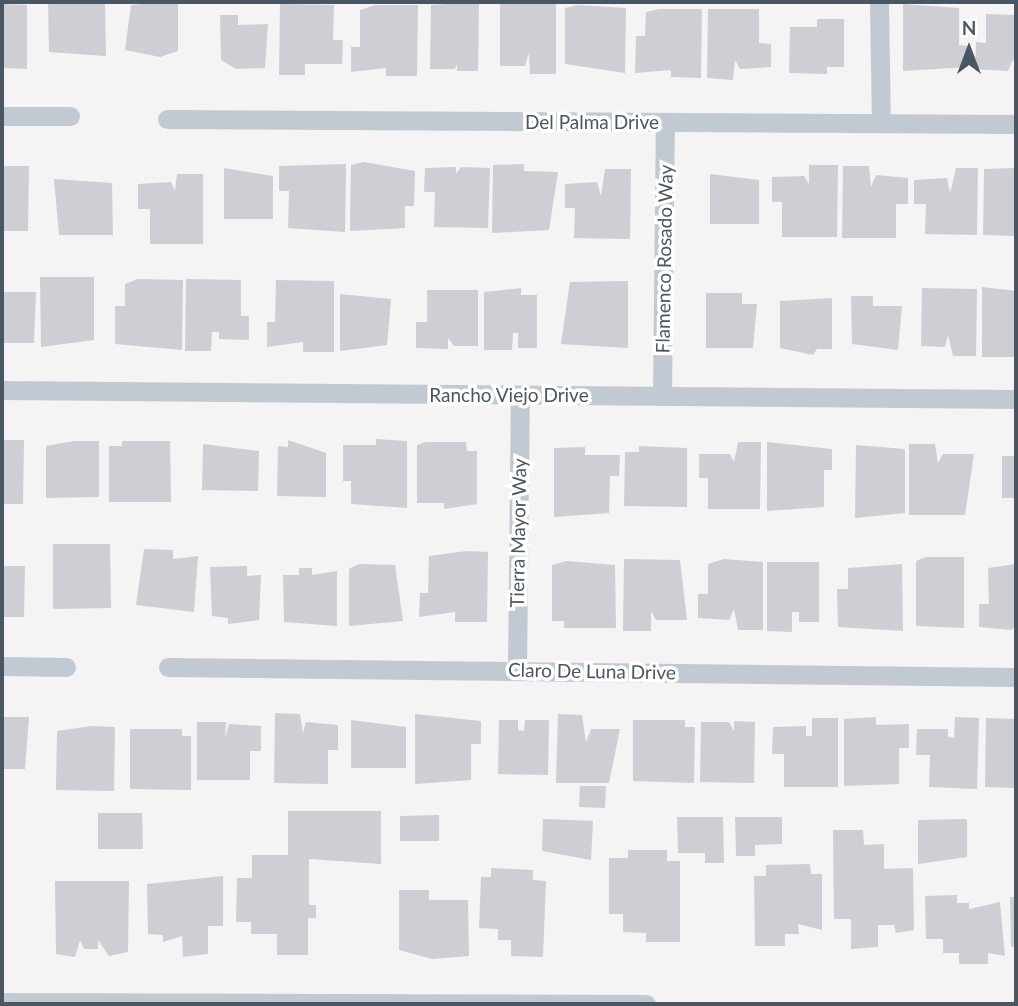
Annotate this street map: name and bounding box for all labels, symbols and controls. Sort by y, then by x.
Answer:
north arrow [934,14,1004,84]
text: N [962,16,976,39]
street label: Del Palma Drive [525,111,659,133]
street label: Flamenco Rosado Way [651,164,677,354]
street label: Rancho Viejo Drive [429,384,589,406]
street label: Tierra Mayor Way [505,458,531,608]
street label: Claro De Luna Drive [508,658,676,684]

